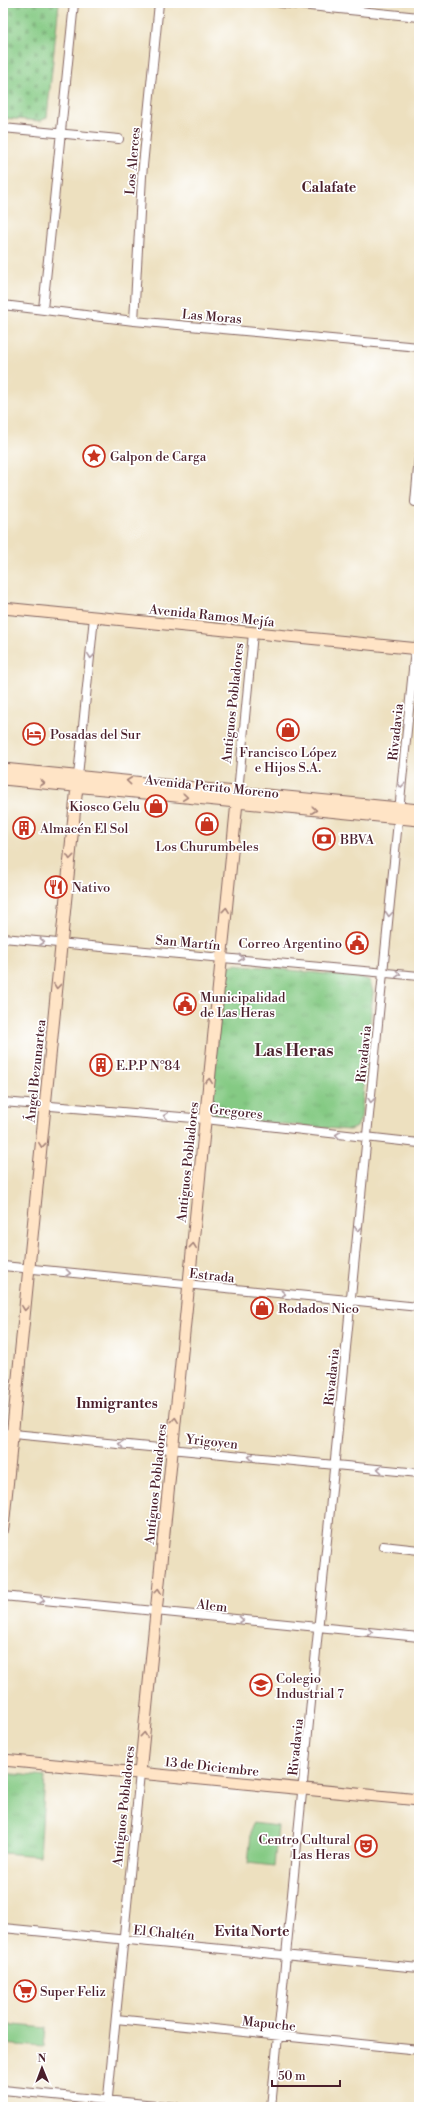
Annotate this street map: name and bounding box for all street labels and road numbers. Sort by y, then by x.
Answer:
street label: Los Alerces [122,126,144,196]
street label: Las Moras [181,306,243,328]
street label: Avenida Ramos Mejía [147,601,276,631]
street label: Antiguos Pobladores [219,642,247,765]
street label: Rivadavia [385,702,407,762]
street label: Avenida Perito Moreno [143,772,280,802]
street label: San Martín [155,932,221,954]
street label: Ángel Bezunartea [22,1018,49,1124]
street label: Rivadavia [353,1024,375,1084]
street label: Antiguos Pobladores [174,1101,202,1224]
street label: Gregores [208,1101,264,1123]
street label: Estrada [188,1266,236,1286]
street label: Rivadavia [321,1347,343,1407]
street label: Antiguos Pobladores [142,1423,170,1546]
street label: Yrigoyen [184,1431,239,1453]
street label: Alem [195,1596,229,1616]
street label: Rivadavia [285,1717,307,1777]
street label: Antiguos Pobladores [110,1745,138,1868]
street label: 13 de Diciembre [164,1754,260,1780]
street label: El Chaltén [133,1922,195,1944]
street label: Mapuche [241,2013,297,2035]

